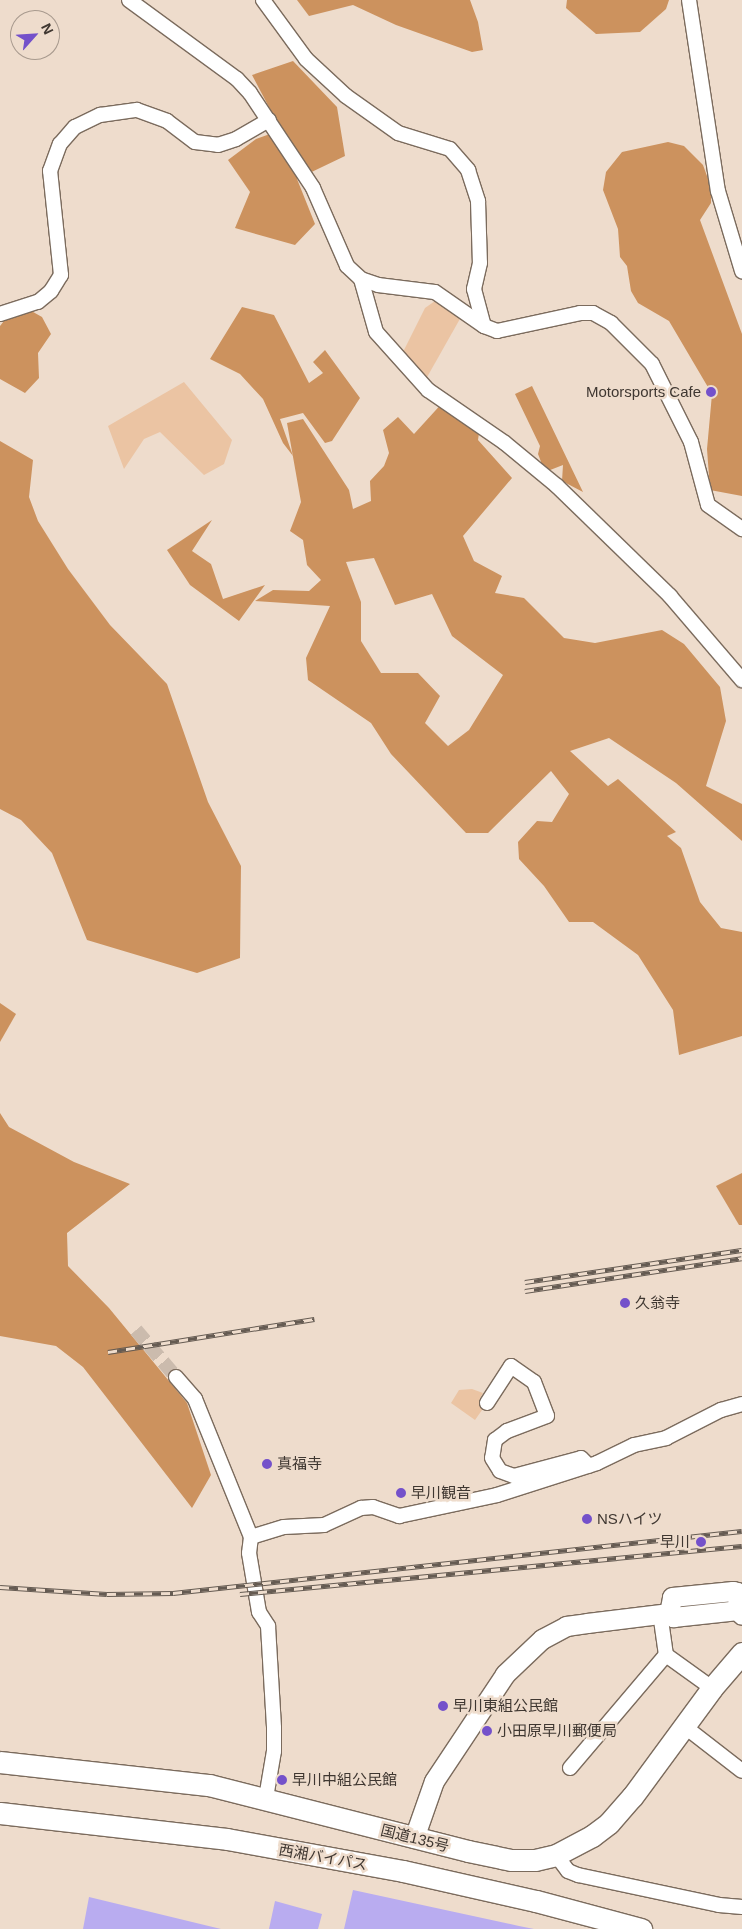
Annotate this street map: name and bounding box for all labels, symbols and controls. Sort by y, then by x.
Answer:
north arrow [10,10,60,60]
text: N [38,21,57,37]
place label: Motorsports Cafe [586,383,701,401]
marker: Motorsports Cafe [705,386,717,398]
place label: 久翁寺 [635,1294,680,1312]
marker: 久翁寺 [619,1297,631,1309]
place label: 真福寺 [277,1455,322,1473]
marker: 真福寺 [261,1458,273,1470]
place label: 早川観音 [411,1484,471,1502]
marker: 早川観音 [395,1487,407,1499]
place label: NSハイツ [597,1510,663,1528]
marker: NSハイツ [581,1513,593,1525]
place label: 早川 [660,1533,690,1551]
marker: 早川 [694,1535,708,1549]
place label: 早川東組公民館 [453,1697,558,1715]
marker: 早川東組公民館 [437,1700,449,1712]
place label: 小田原早川郵便局 [497,1722,617,1740]
marker: 小田原早川郵便局 [481,1725,493,1737]
place label: 早川中組公民館 [292,1771,397,1789]
marker: 早川中組公民館 [276,1774,288,1786]
street label: 国道135号 [379,1821,451,1855]
street label: 西湘バイパス [277,1840,369,1874]

